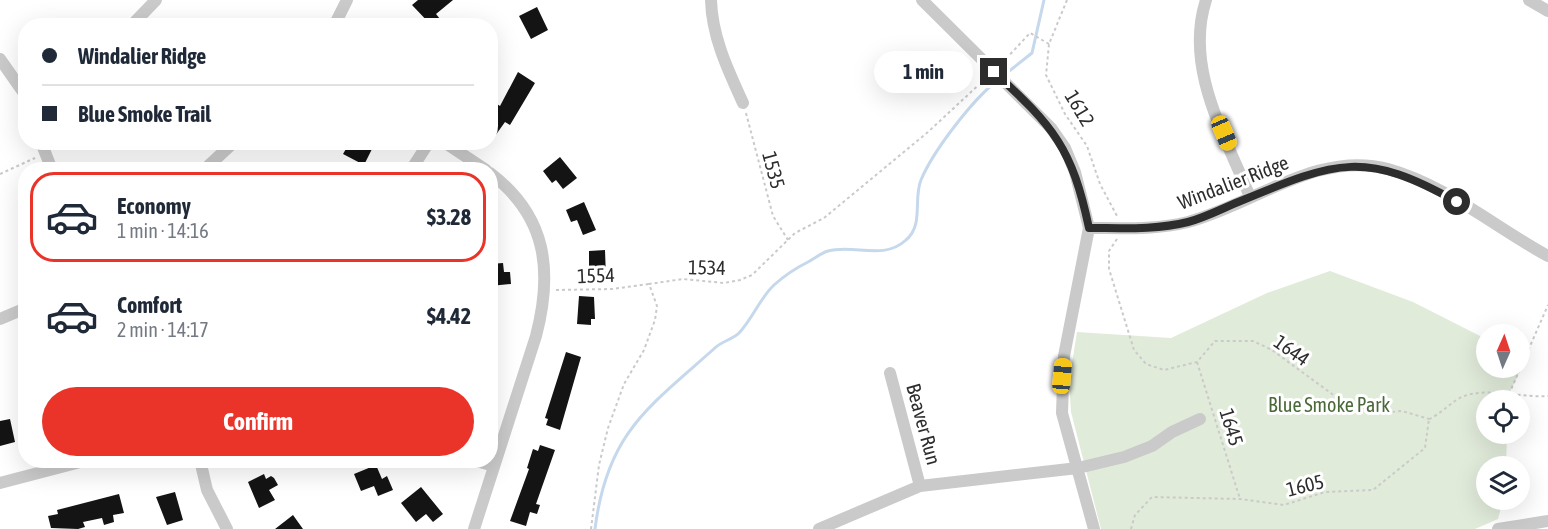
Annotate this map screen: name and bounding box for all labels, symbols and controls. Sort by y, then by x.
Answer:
text: Windalier Ridge [78,43,206,69]
callout: 1 min [874,51,973,93]
route end [980,58,1007,85]
text: 1 min [903,60,944,83]
street label: 1612 [1060,86,1100,130]
text: Blue Smoke Trail [78,101,211,127]
car [1209,113,1239,153]
street label: 1535 [758,149,790,191]
street label: Windalier Ridge [1174,150,1292,214]
route start [1443,188,1470,215]
icon: car [45,190,99,244]
text: Economy [117,193,191,219]
text: $3.28 [427,204,471,230]
text: 1 min · 14:16 [117,219,209,242]
street label: 1534 [688,255,726,279]
street label: 1554 [577,263,615,287]
icon: car [45,289,99,343]
text: Comfort [117,292,182,318]
text: $4.42 [427,303,471,329]
text: 2 min · 14:17 [117,318,209,341]
north arrow [1476,324,1530,378]
map controls [1476,324,1530,510]
street label: 1644 [1270,330,1314,370]
car [1051,357,1073,395]
street label: Beaver Run [902,381,946,467]
button: Confirm [42,387,474,456]
button: locate [1476,390,1530,444]
park label: Blue Smoke Park [1268,393,1390,416]
street label: 1645 [1216,406,1248,448]
button: layers [1476,456,1530,510]
street label: 1605 [1284,469,1326,501]

